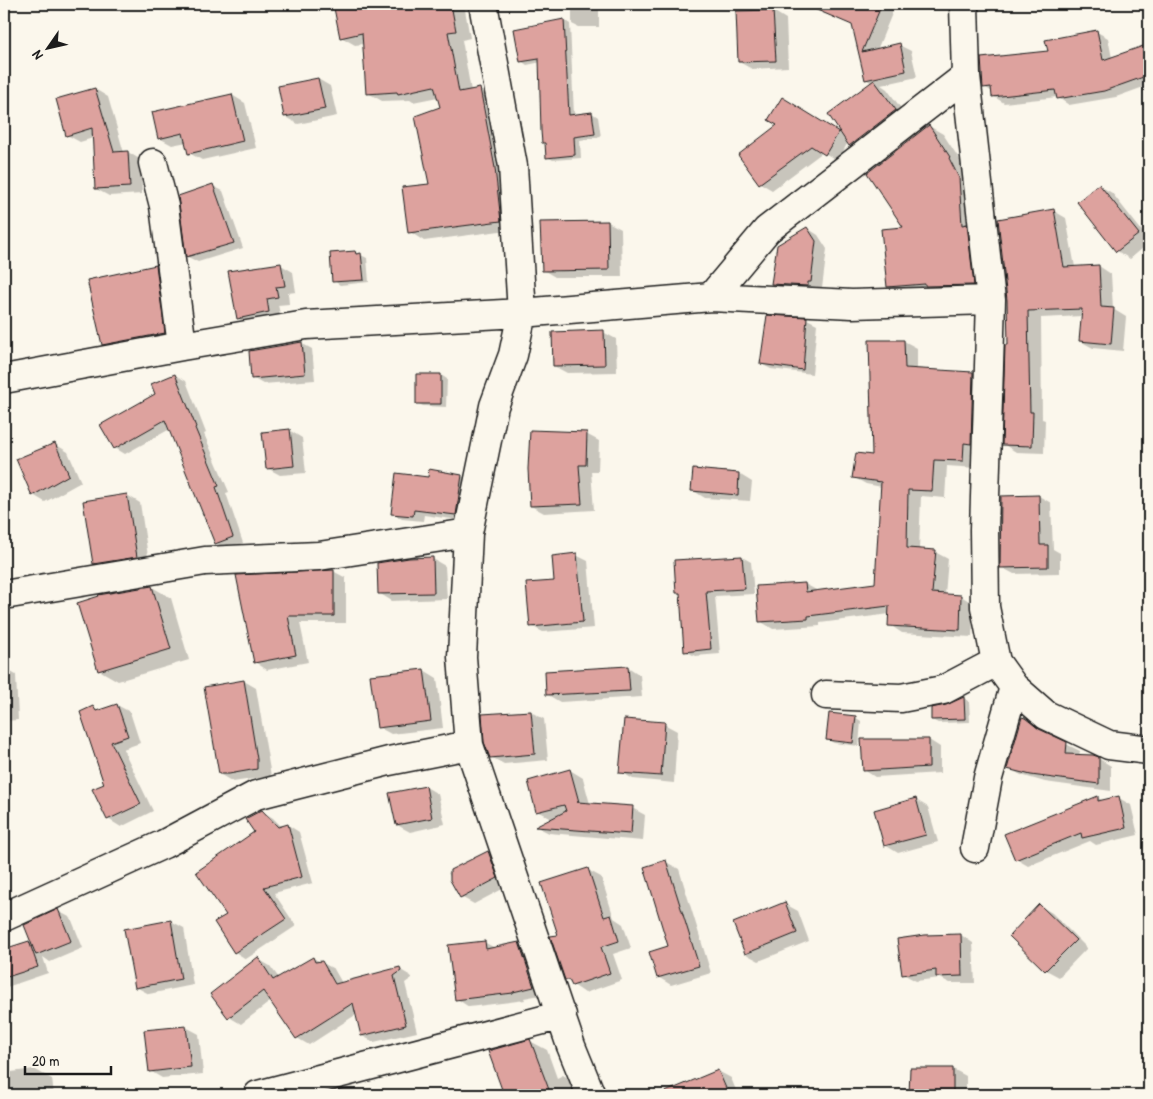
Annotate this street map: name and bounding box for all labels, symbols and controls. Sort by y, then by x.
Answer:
north arrow [22,22,72,72]
text: N [27,47,47,64]
scale bar [25,1044,111,1076]
text: 20 m [32,1050,59,1071]

